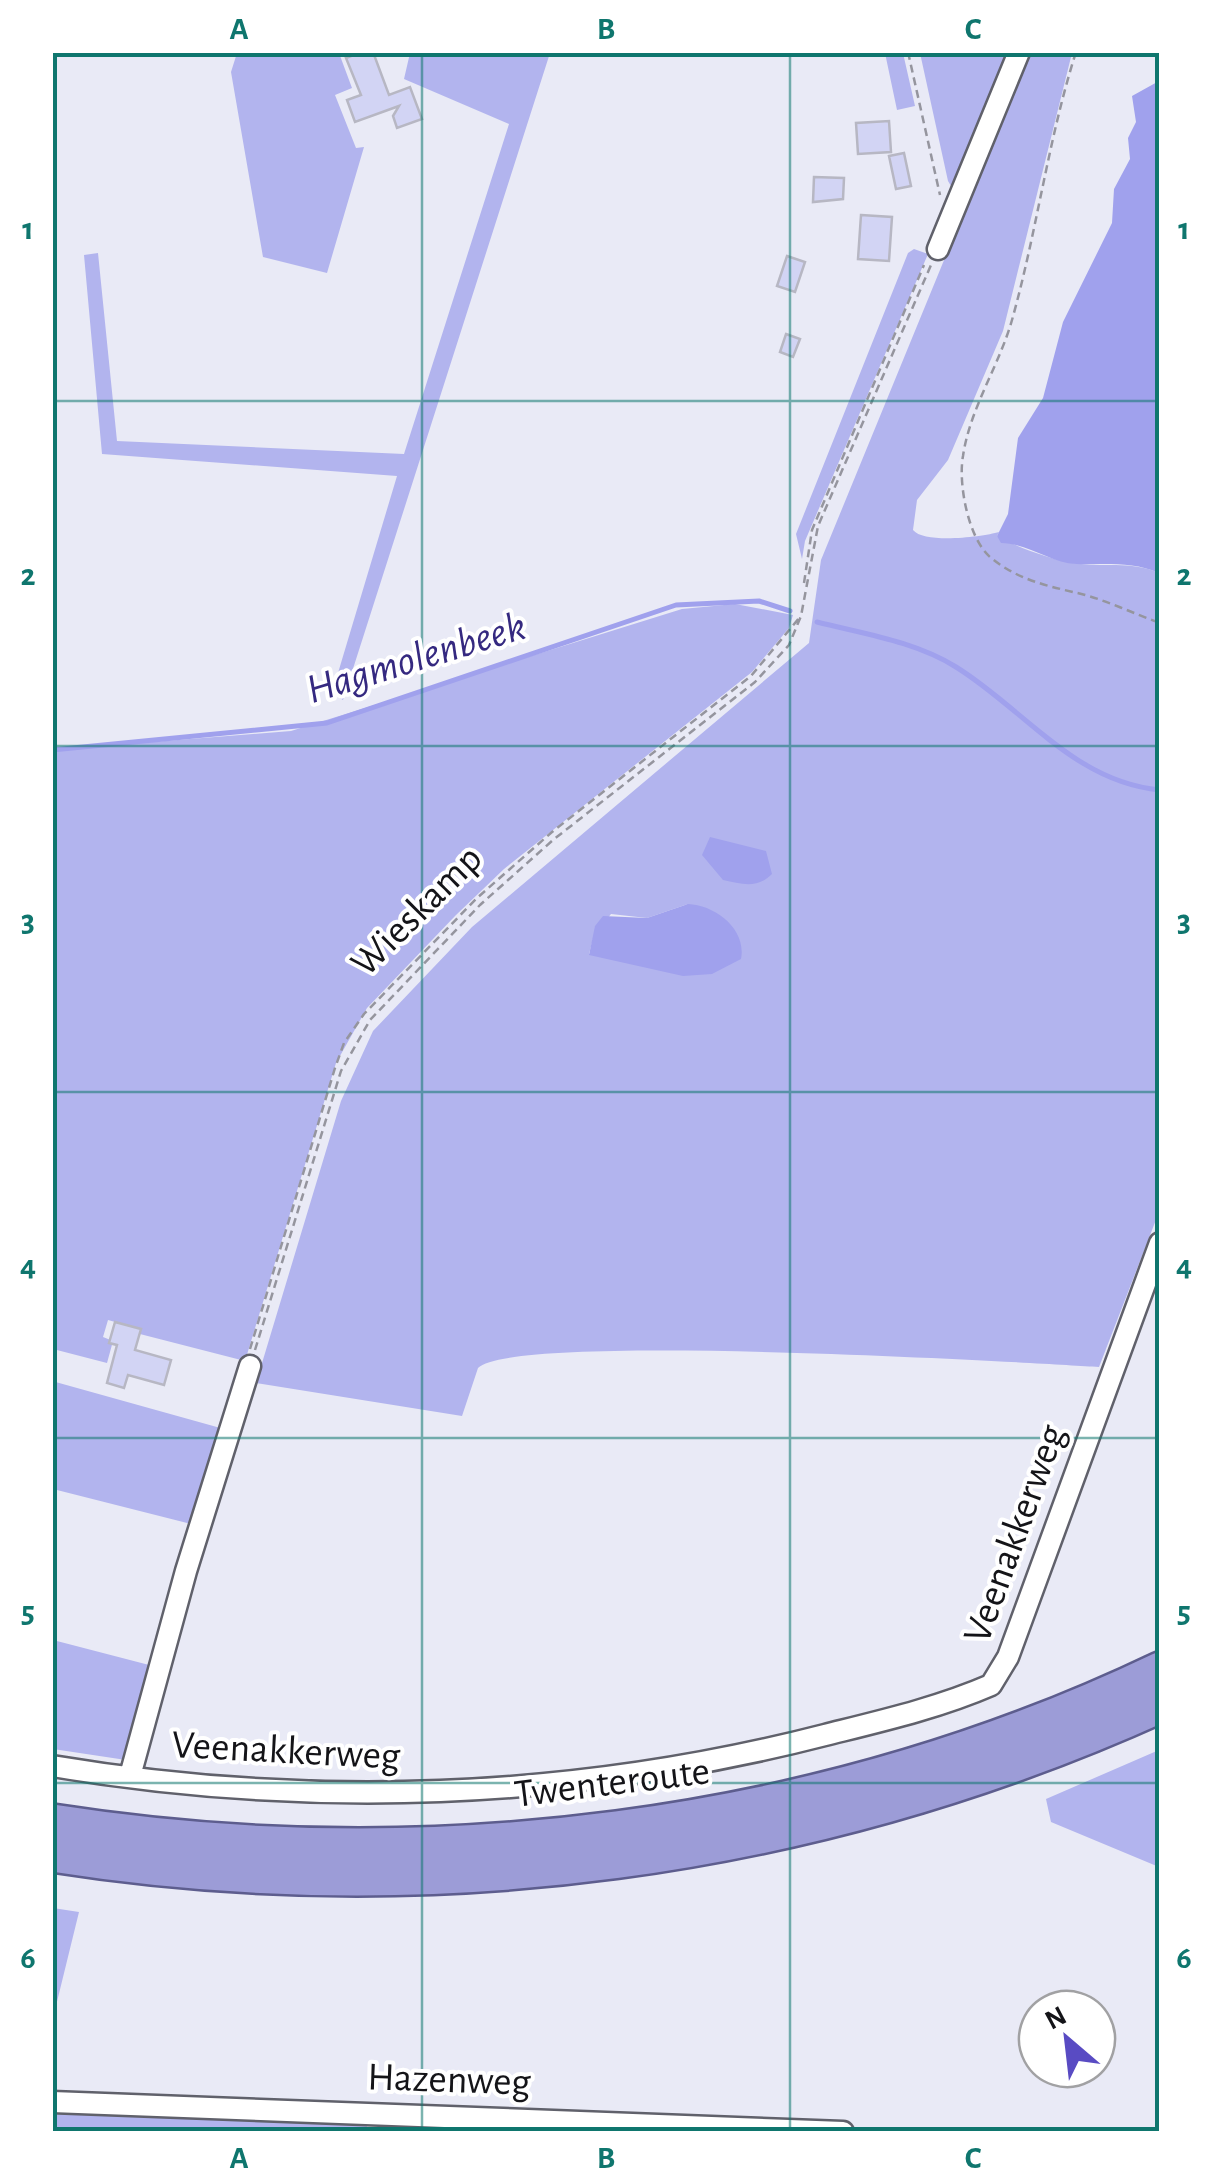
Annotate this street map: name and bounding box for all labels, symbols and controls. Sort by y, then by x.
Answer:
text: A [229,13,249,45]
text: B [597,13,615,45]
text: C [965,13,982,45]
text: 1 [22,213,34,245]
text: 1 [1178,213,1190,245]
text: 2 [20,559,36,591]
text: 2 [1176,559,1192,591]
water label: Hagmolenbeek [302,605,530,711]
street label: Wieskamp [344,838,490,984]
text: 3 [21,905,35,937]
text: 3 [1177,905,1191,937]
text: 4 [20,1250,36,1282]
text: 4 [1176,1250,1192,1282]
street label: Veenakkerweg [957,1419,1073,1648]
text: 5 [21,1596,35,1628]
text: 5 [1177,1596,1191,1628]
street label: Veenakkerweg [171,1725,402,1777]
street label: Twenteroute [512,1751,712,1815]
text: 6 [20,1942,36,1974]
text: 6 [1176,1942,1192,1974]
north arrow [1017,1989,1117,2089]
text: N [1041,2002,1071,2036]
street label: Hazenweg [367,2057,532,2103]
text: A [229,2142,249,2174]
text: B [597,2142,615,2174]
text: C [965,2142,982,2174]

